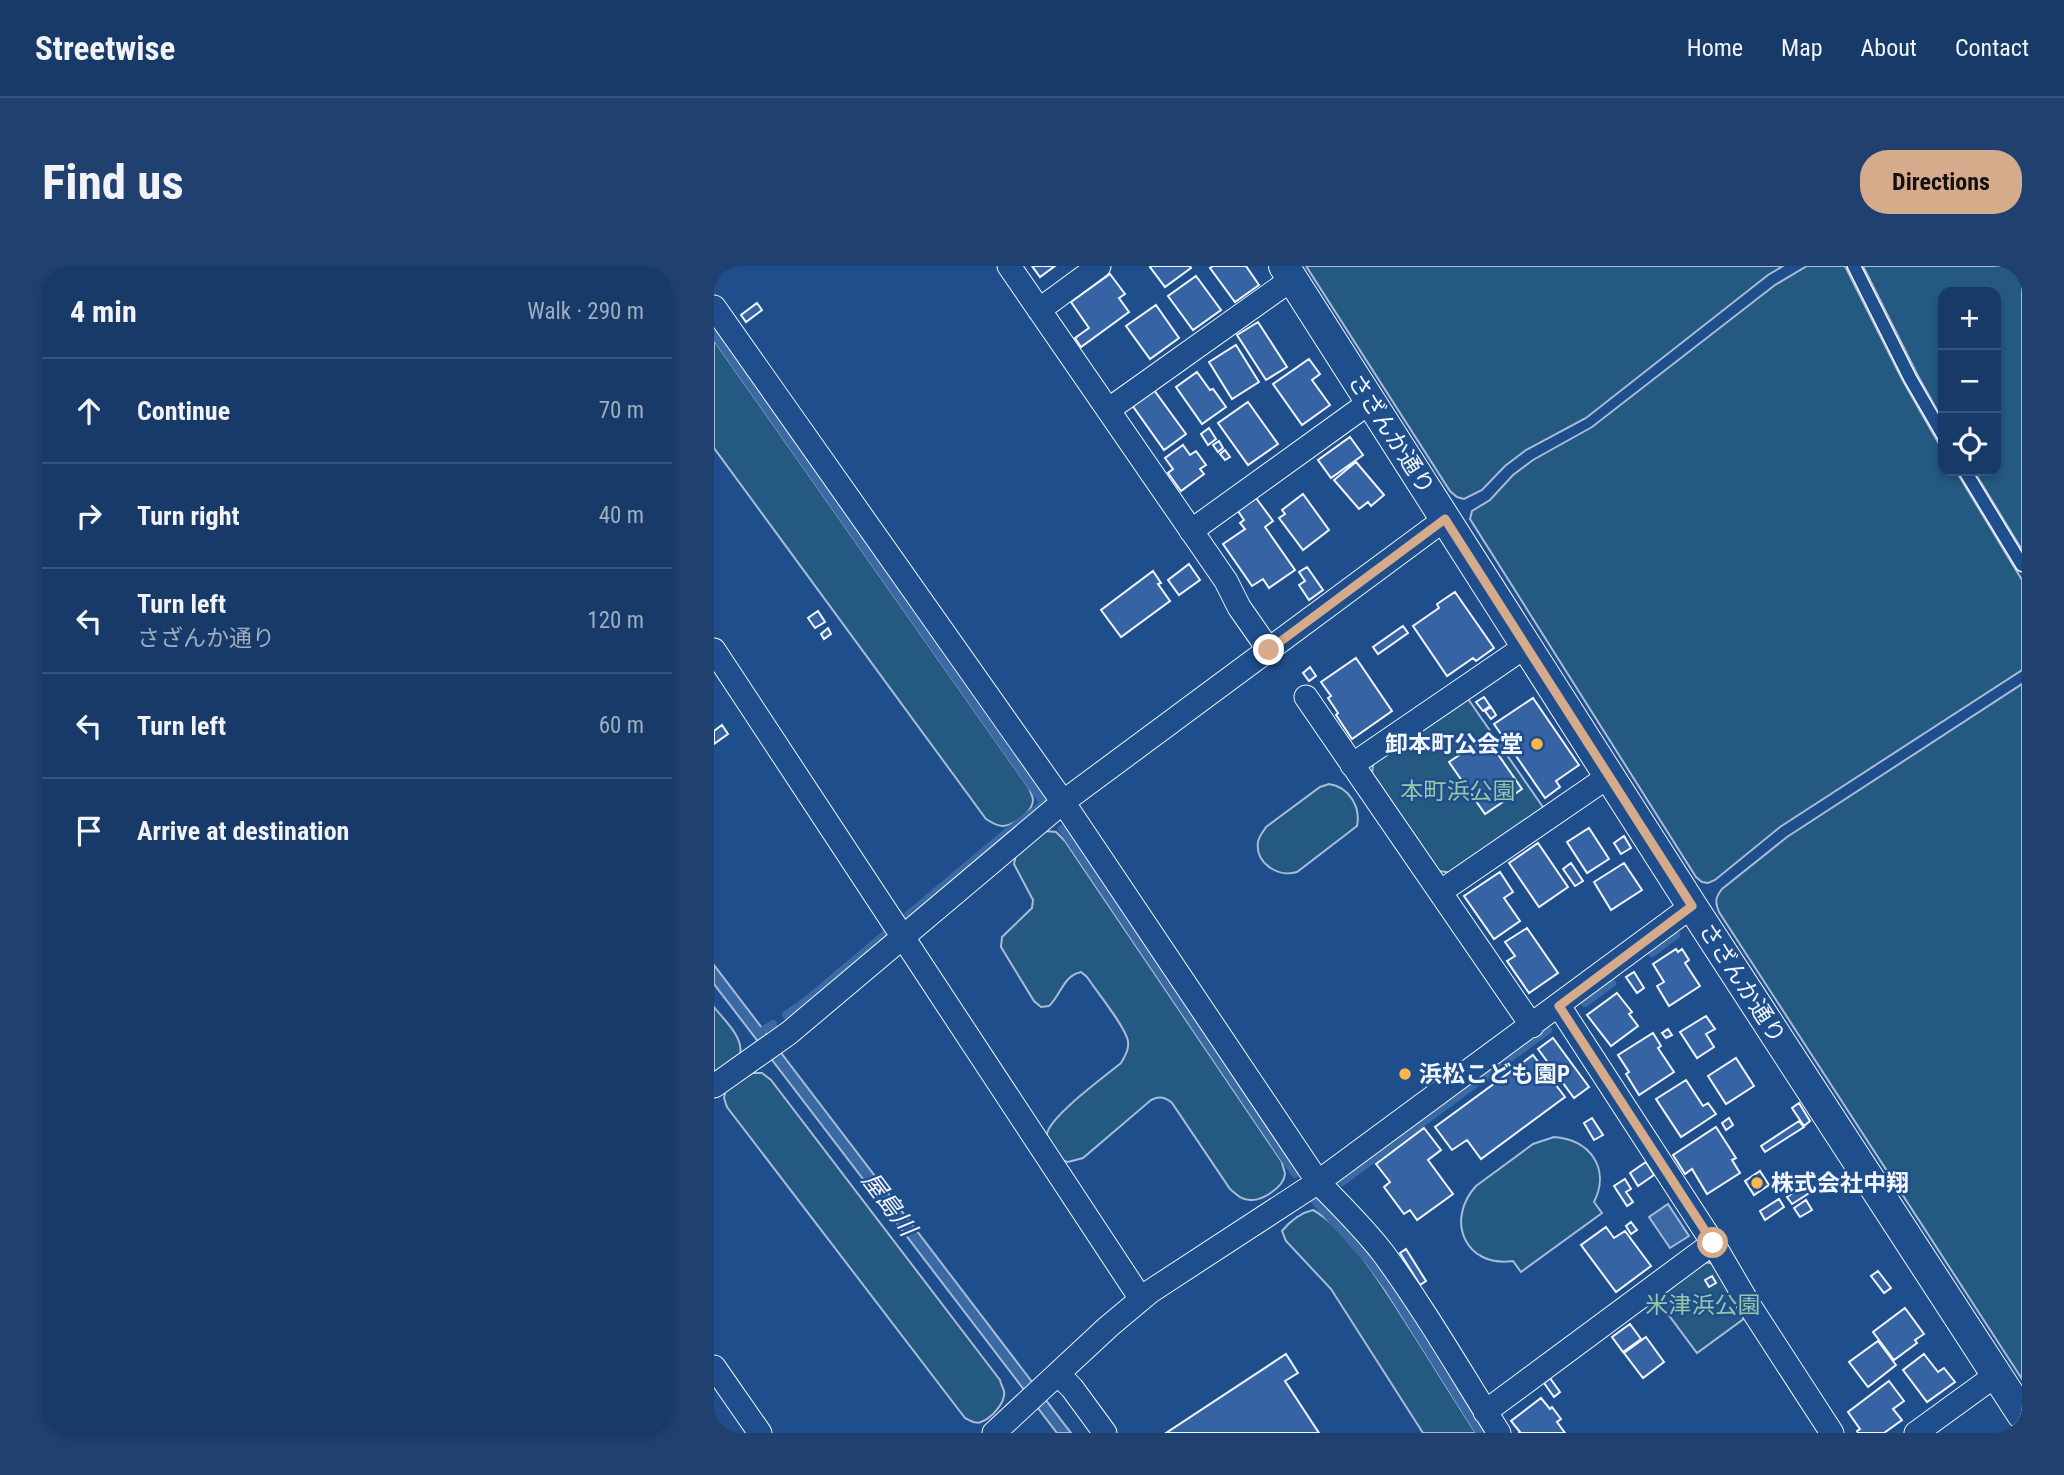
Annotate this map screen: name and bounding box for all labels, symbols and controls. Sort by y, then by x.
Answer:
text: Streetwise [35,29,175,68]
text: Home [1687,34,1743,62]
text: Map [1781,34,1823,62]
text: About [1861,34,1917,62]
text: Contact [1955,34,2029,62]
button: Directions [1860,150,2022,214]
text: Find us [42,154,184,211]
map controls [1938,287,2001,476]
button: + [1938,287,2001,350]
text: 4 min [70,294,137,329]
text: Walk · 290 m [527,298,644,325]
button: − [1938,350,2001,413]
street label: さざんか通り [1342,369,1440,499]
icon: ahead [70,392,108,430]
text: Continue [137,396,230,426]
text: 70 m [599,397,644,424]
button: locate [1938,413,2001,476]
icon: right [70,497,108,535]
text: Turn right [137,501,239,531]
text: 40 m [599,502,644,529]
text: Turn left [137,589,226,619]
icon: left [70,602,108,640]
text: 120 m [587,607,644,634]
text: さざんか通り [137,625,275,652]
route end [1253,634,1284,665]
icon: left [70,707,108,745]
text: Turn left [137,711,226,741]
text: 60 m [599,712,644,739]
place label: 卸本町公会堂 [1385,731,1523,758]
marker: 卸本町公会堂 [1529,736,1545,752]
park label: 本町浜公園 [1401,778,1516,805]
icon: arrive [70,812,108,850]
text: Arrive at destination [137,816,349,846]
street label: さざんか通り [1693,918,1791,1048]
place label: 浜松こども園P [1419,1061,1570,1088]
marker: 浜松こども園P [1397,1066,1413,1082]
water label: 屋島川 [856,1167,924,1244]
place label: 株式会社中翔 [1771,1170,1909,1197]
marker: 株式会社中翔 [1749,1175,1765,1191]
route start [1697,1227,1728,1258]
park label: 米津浜公園 [1646,1292,1761,1319]

